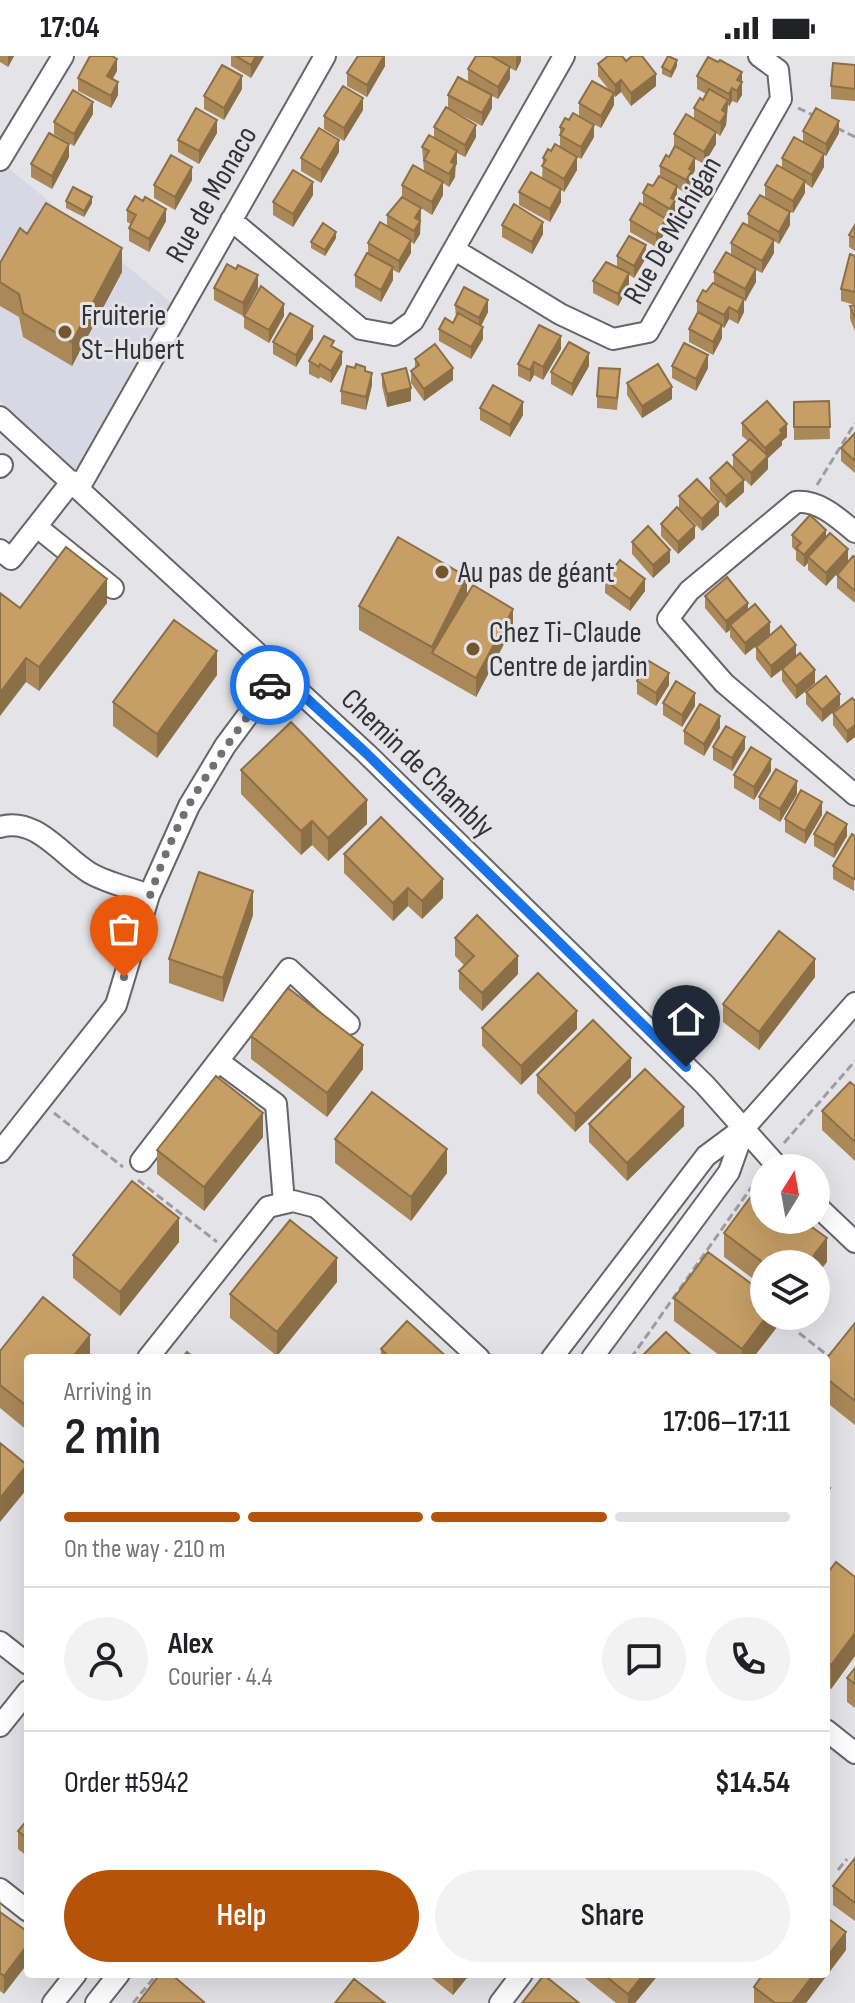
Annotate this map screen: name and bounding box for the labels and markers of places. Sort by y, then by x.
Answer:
place label: Fruiterie St-Hubert [81,298,184,368]
marker: Fruiterie St-Hubert [56,323,74,341]
place label: Au pas de géant [457,555,615,591]
marker: Au pas de géant [433,563,451,581]
place label: Chez Ti-Claude Centre de jardin [489,615,648,685]
marker: Chez Ti-Claude Centre de jardin [464,640,482,658]
pin [90,895,158,977]
pin [652,985,720,1067]

